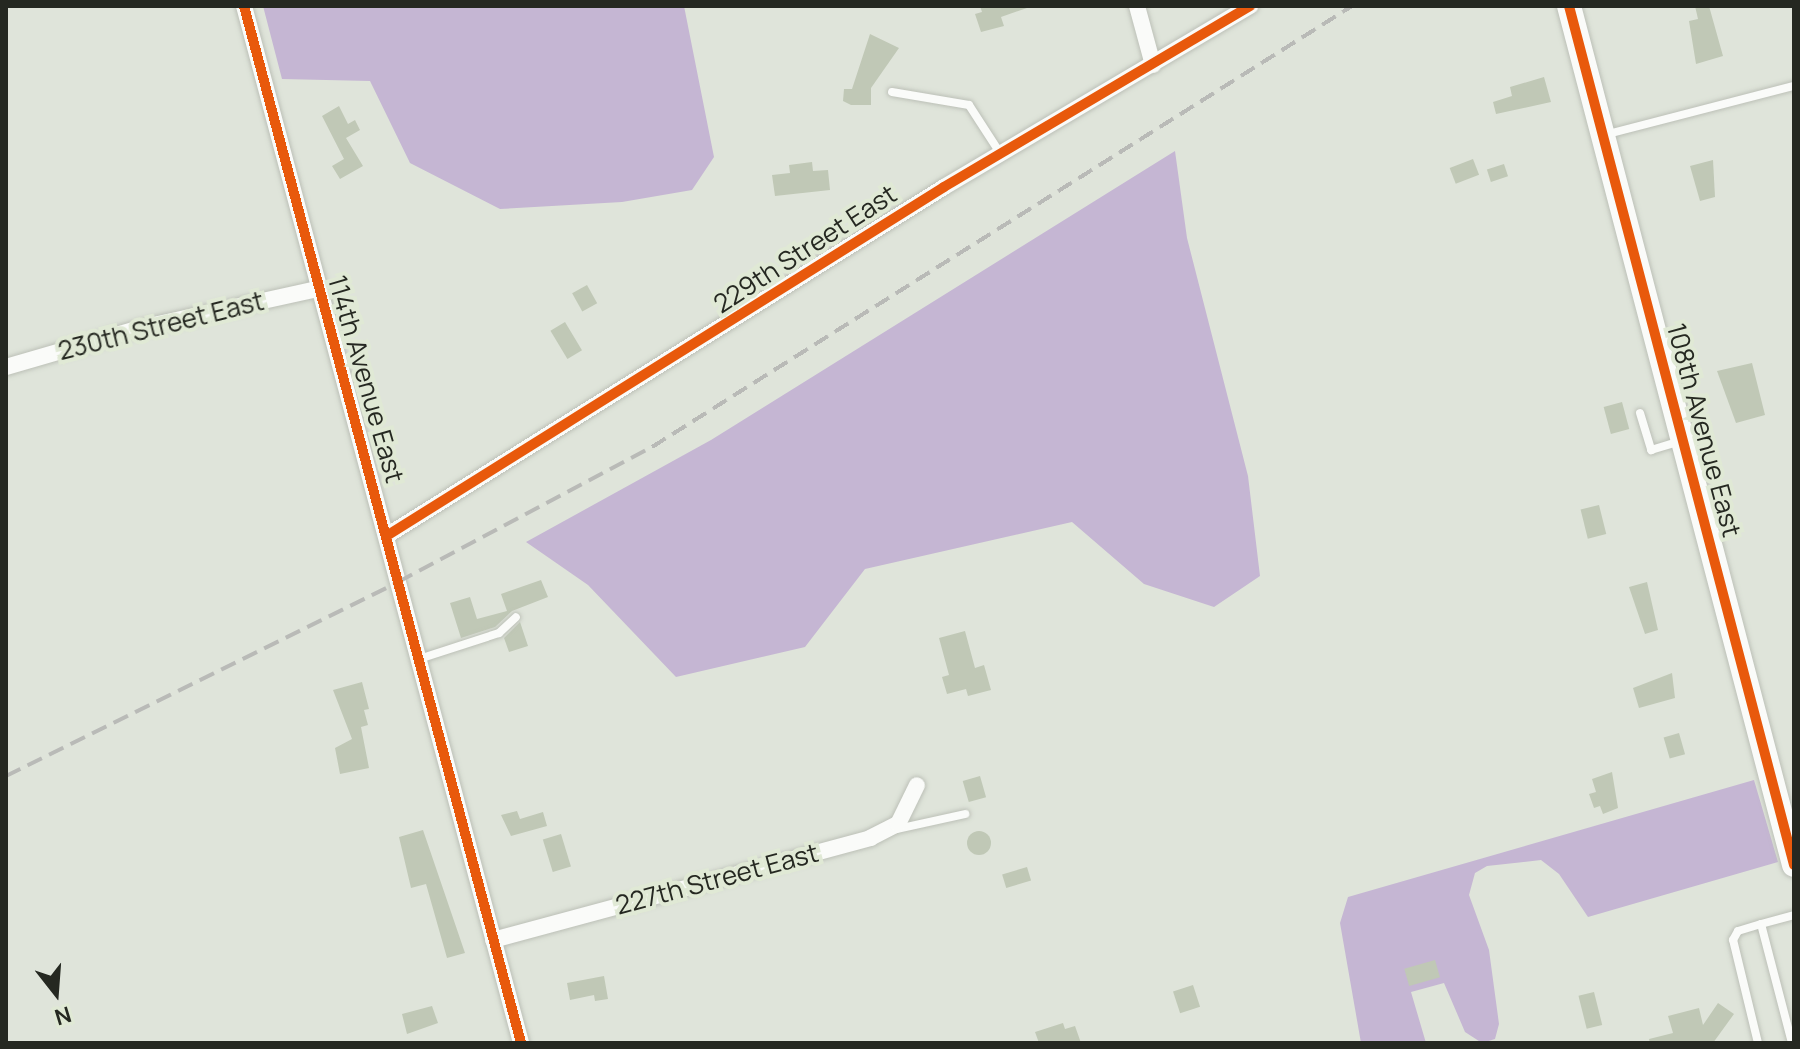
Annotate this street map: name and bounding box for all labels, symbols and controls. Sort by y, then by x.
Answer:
street label: 229th Street East [708,178,902,320]
street label: 114th Avenue East [321,272,411,486]
street label: 230th Street East [55,285,267,367]
street label: 108th Avenue East [1661,320,1747,540]
street label: 227th Street East [612,837,822,921]
north arrow [16,953,96,1033]
text: N [51,999,75,1033]

